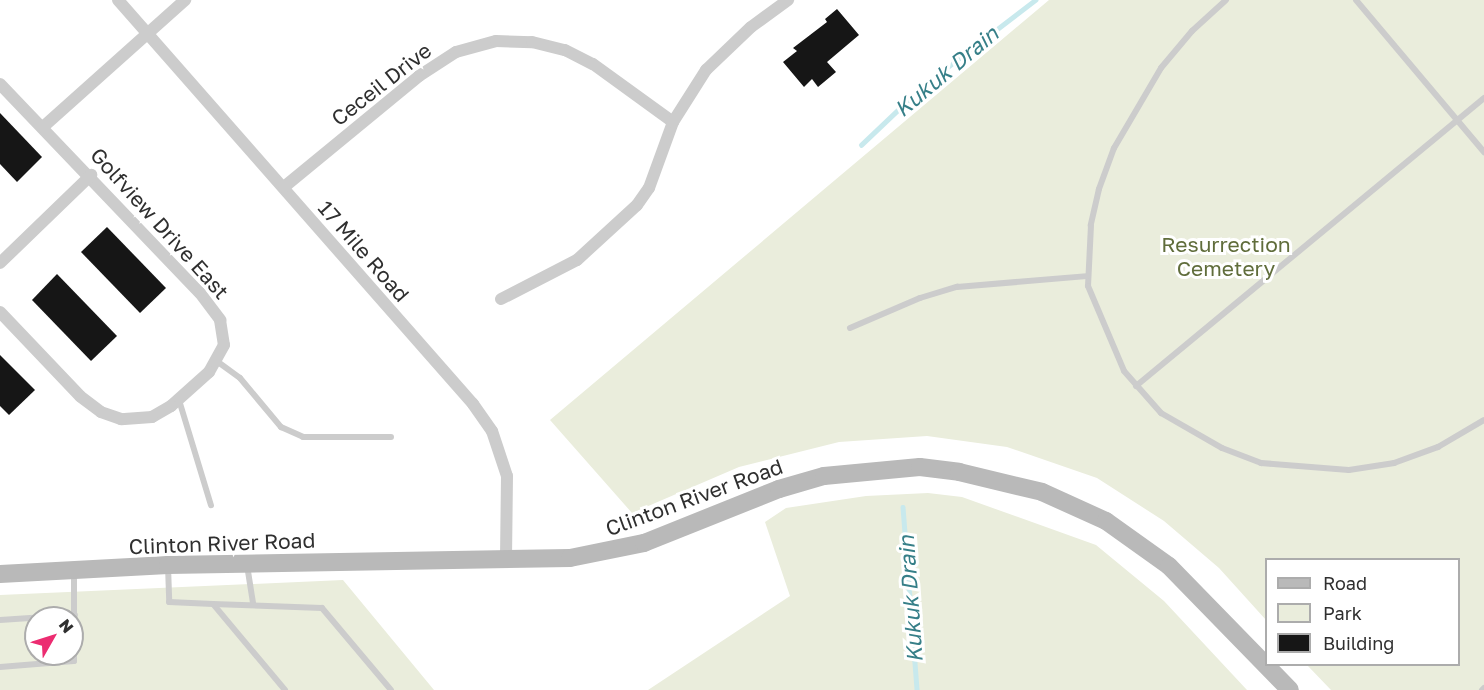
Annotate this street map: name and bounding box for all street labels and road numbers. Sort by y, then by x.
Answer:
street label: Ceceil Drive [326,37,436,131]
street label: Golfview Drive East [85,142,235,304]
street label: 17 Mile Road [313,195,415,307]
street label: Clinton River Road [602,453,786,541]
street label: Clinton River Road [128,527,316,559]

